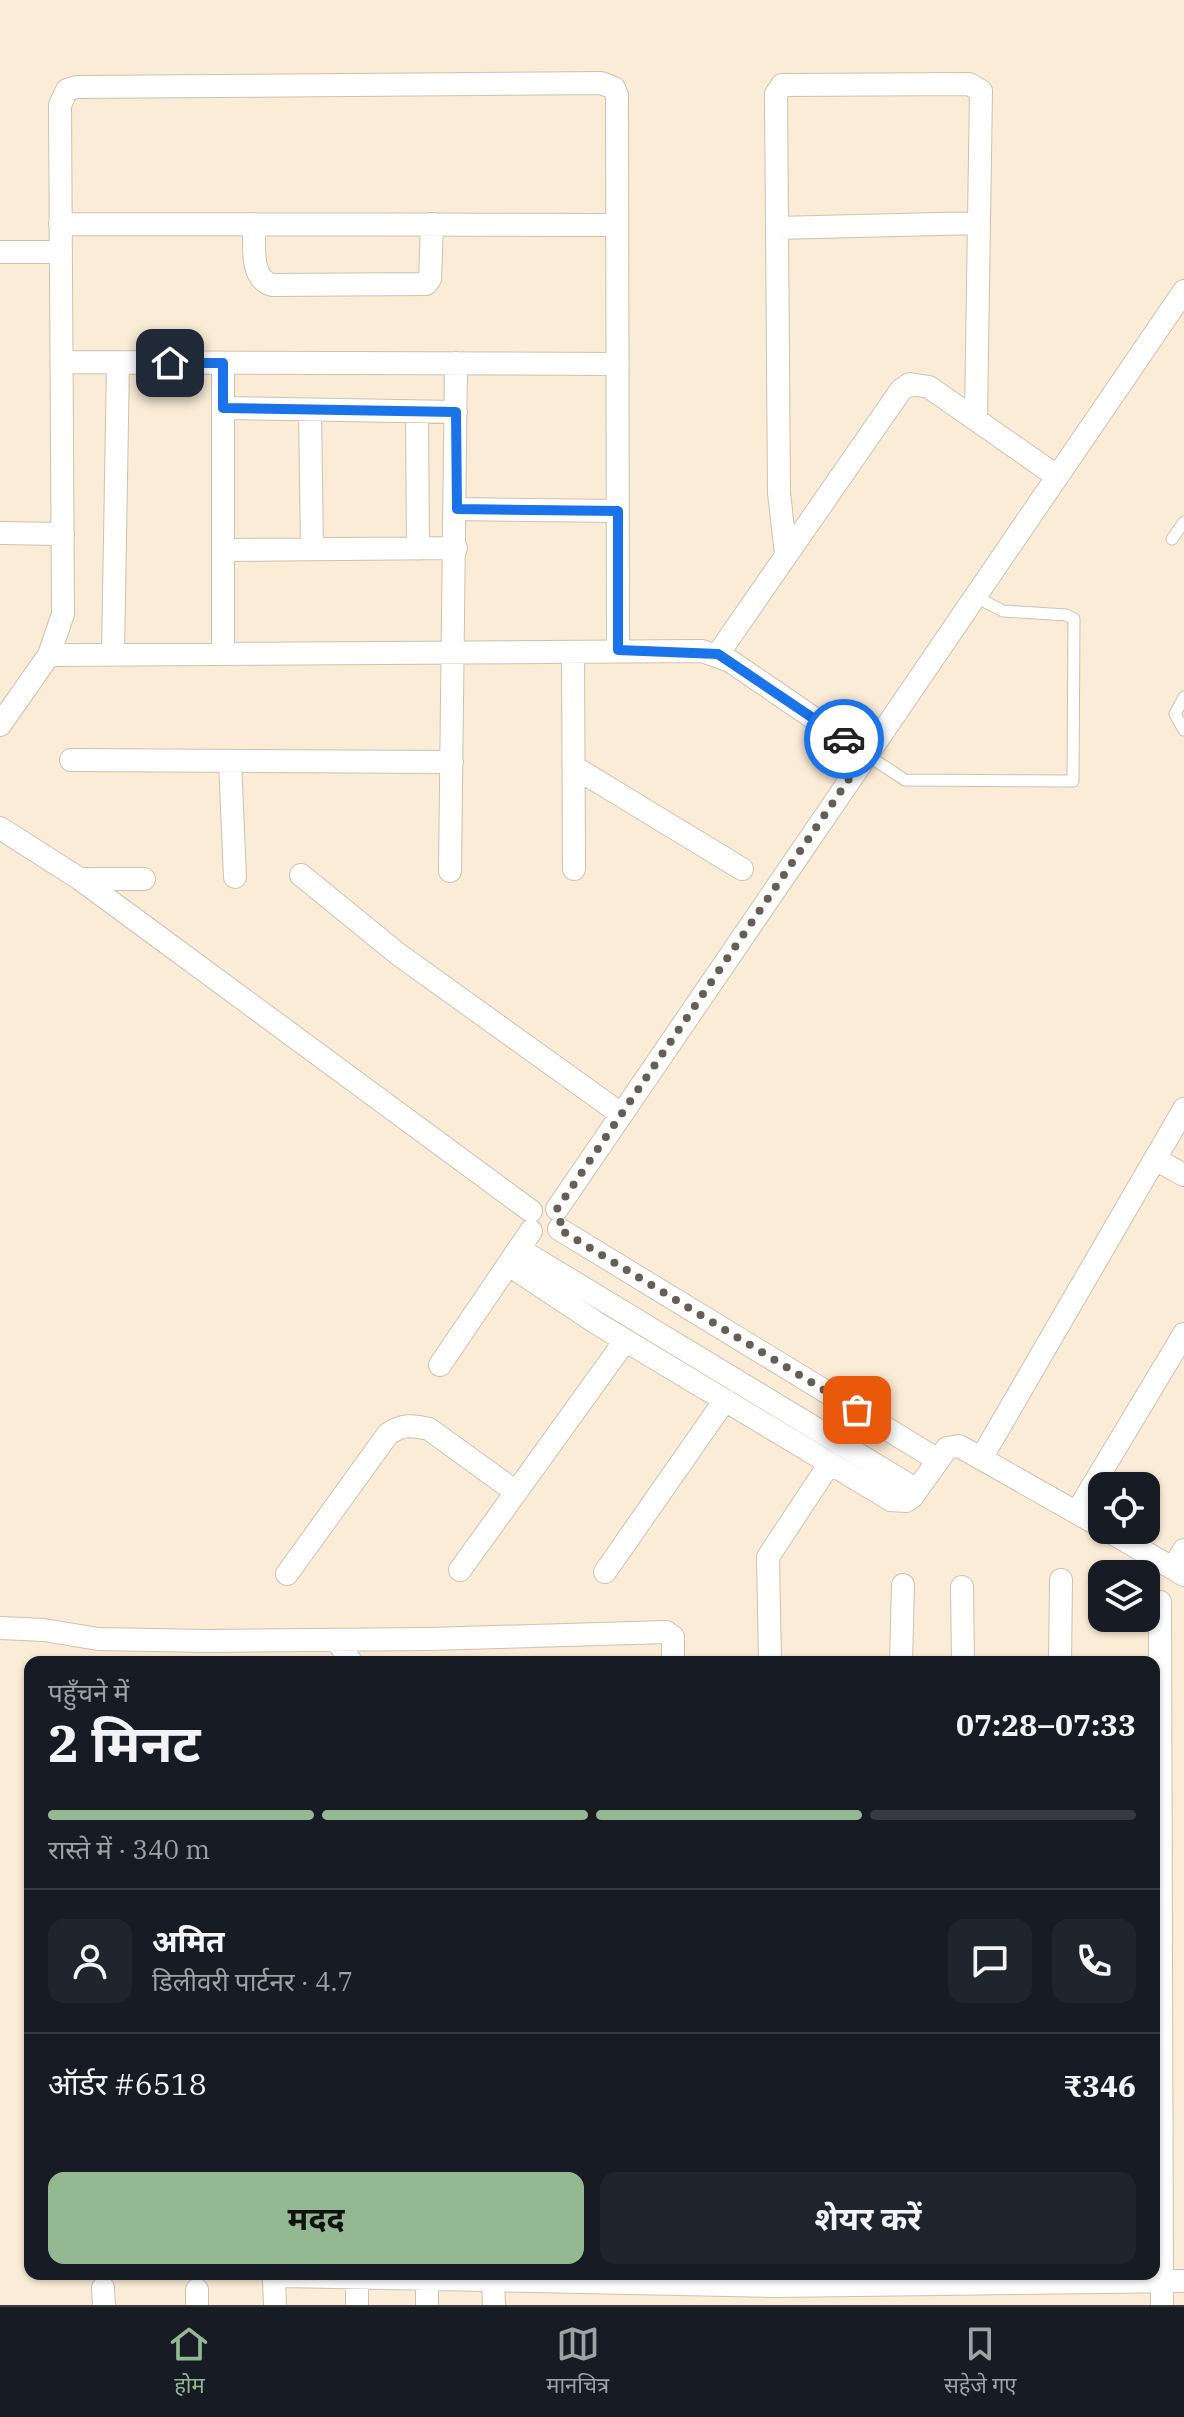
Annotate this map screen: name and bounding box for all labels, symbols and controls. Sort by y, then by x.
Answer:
pin [136,329,204,397]
icon: home [148,341,192,385]
courier [804,699,884,779]
icon: car [822,717,866,761]
pin [823,1376,891,1444]
icon: bag [835,1388,879,1432]
map controls [1088,1472,1160,1632]
button: locate [1088,1472,1160,1544]
button: layers [1088,1560,1160,1632]
text: पहुँचने में [48,1675,129,1709]
text: 07:28–07:33 [956,1705,1136,1744]
text: 2 मिनट [48,1709,200,1776]
text: रास्ते में · 340 m [48,1832,210,1866]
button: person [48,1919,132,2003]
button: chat [948,1919,1032,2003]
button: phone [1052,1919,1136,2003]
text: अमित [152,1921,225,1960]
text: डिलीवरी पार्टनर · 4.7 [152,1964,353,1998]
text: ऑर्डर #6518 [48,2064,207,2103]
text: ₹346 [1063,2066,1136,2105]
button: मदद [48,2172,584,2264]
button: शेयर करें [600,2172,1136,2264]
tab: होम [167,2322,211,2402]
tab: मानचित्र [546,2322,609,2402]
tab: सहेजे गए [944,2322,1017,2402]

